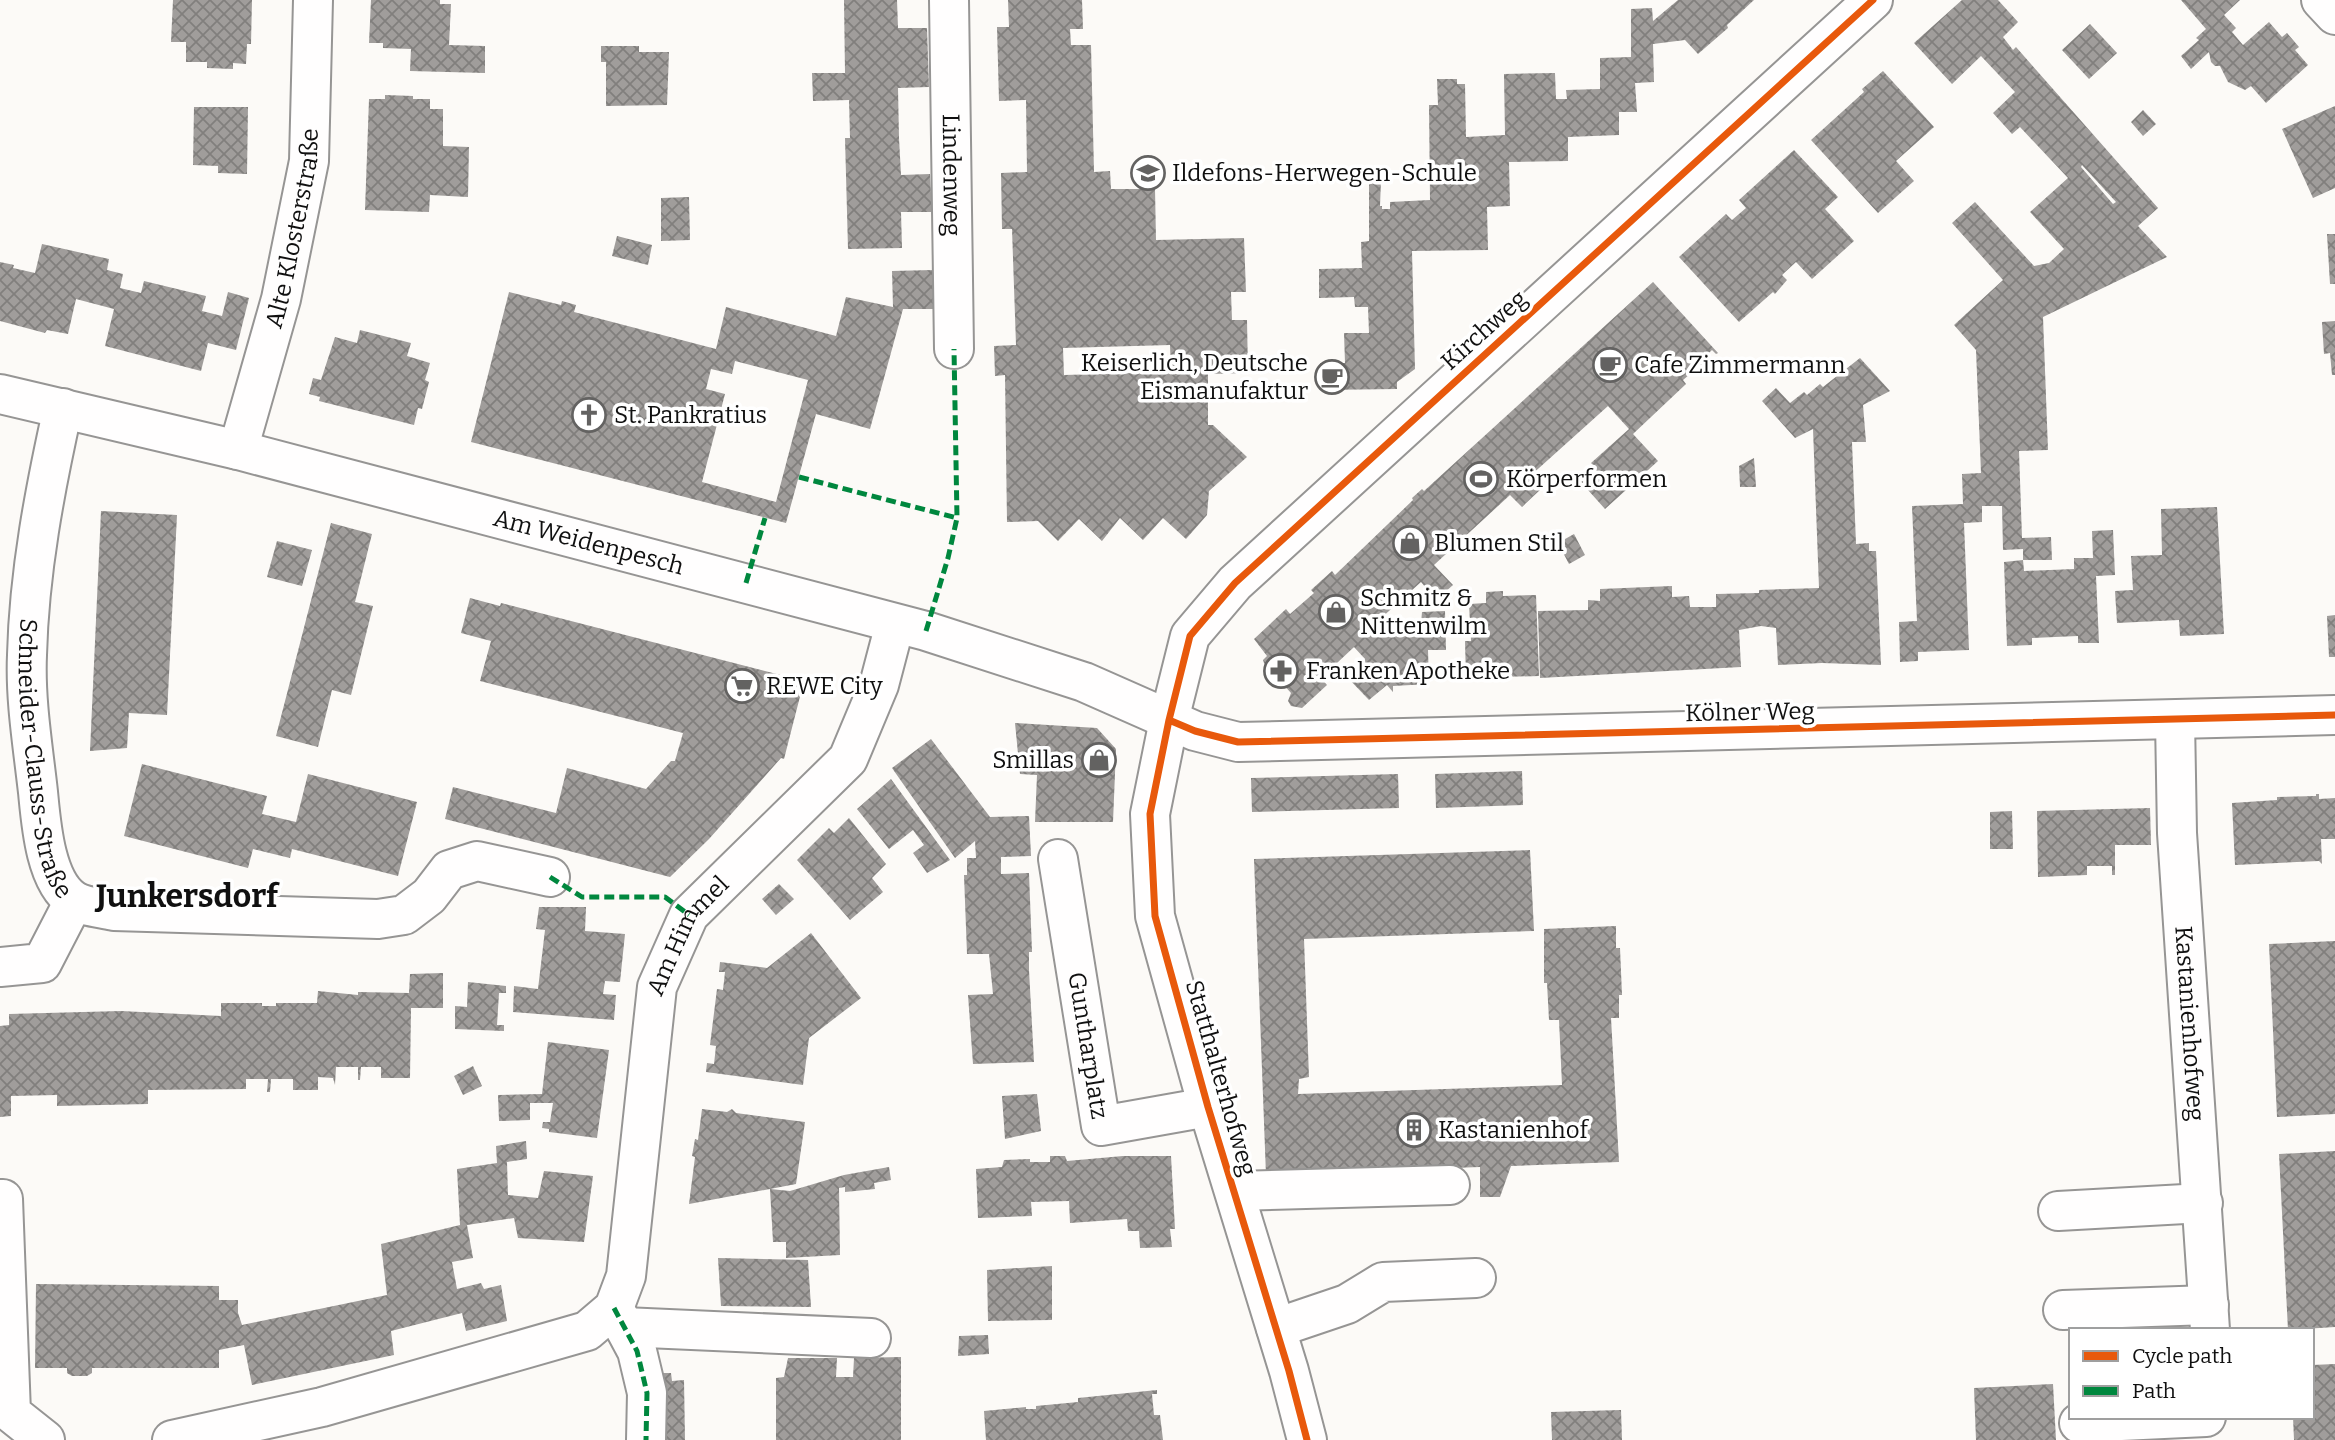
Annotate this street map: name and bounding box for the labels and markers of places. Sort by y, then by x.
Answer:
school or university icon: Ildefons-Herwegen-Schule [1129,154,1167,192]
place label: Ildefons-Herwegen-Schule [1172,159,1477,187]
cafe icon: Cafe Zimmermann [1591,346,1629,384]
place label: Keiserlich, Deutsche Eismanufaktur [1081,349,1308,405]
place label: Cafe Zimmermann [1634,351,1846,379]
cafe icon: Keiserlich, Deutsche Eismanufaktur [1313,358,1351,396]
church icon: St. Pankratius [570,396,608,434]
place label: St. Pankratius [614,401,767,429]
sports icon: Körperformen [1462,460,1500,498]
place label: Körperformen [1506,465,1667,493]
shop icon: Blumen Stil [1391,524,1429,562]
place label: Blumen Stil [1434,529,1564,557]
place label: Schmitz & Nittenwilm [1360,584,1487,640]
shop icon: Schmitz & Nittenwilm [1317,593,1355,631]
pharmacy icon: Franken Apotheke [1262,652,1300,690]
place label: Franken Apotheke [1306,657,1510,685]
supermarket icon: REWE City [723,667,761,705]
place label: REWE City [766,672,883,700]
shop icon: Smillas [1080,741,1118,779]
place label: Smillas [992,746,1074,774]
building icon: Kastanienhof [1395,1111,1433,1149]
place label: Kastanienhof [1438,1116,1590,1144]

